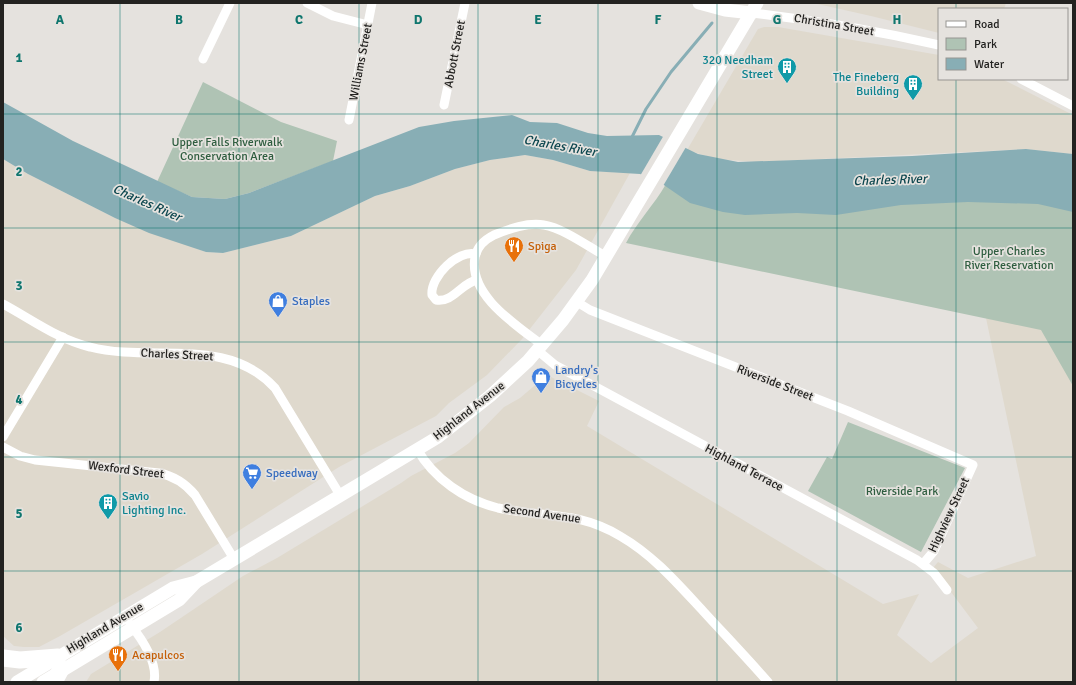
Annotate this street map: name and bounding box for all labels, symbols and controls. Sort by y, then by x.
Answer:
legend [938,8,1068,80]
street label: Christina Street [793,11,875,39]
text: A [56,12,65,28]
text: B [175,12,183,28]
text: C [295,12,303,28]
text: D [414,12,423,28]
text: E [534,12,542,28]
text: F [655,12,662,28]
text: G [773,12,781,28]
text: H [893,12,901,28]
text: Road [974,17,1000,32]
street label: Abbott Street [441,19,469,89]
street label: Williams Street [346,22,376,102]
text: Park [974,37,997,52]
text: 1 [15,50,23,66]
place label: 320 Needham Street [702,53,773,82]
building icon: 320 Needham Street [776,56,798,84]
text: Water [974,57,1005,72]
place label: The Fineberg Building [833,70,899,99]
building icon: The Fineberg Building [902,73,924,101]
water label: Charles River [523,132,600,161]
park label: Upper Falls Riverwalk Conservation Area [171,135,283,164]
text: 2 [15,164,23,180]
water label: Charles River [853,171,929,189]
water label: Charles River [110,181,186,226]
restaurant icon: Spiga [503,235,525,263]
place label: Spiga [528,239,557,254]
park label: Upper Charles River Reservation [964,244,1054,273]
text: 3 [15,278,23,294]
shop icon: Staples [267,290,289,318]
place label: Staples [292,294,330,309]
street label: Charles Street [140,346,214,364]
street label: Riverside Street [735,362,815,404]
place label: Landry's Bicycles [555,363,598,392]
shop icon: Landry's Bicycles [530,366,552,394]
street label: Highland Avenue [430,378,508,444]
text: 4 [15,392,23,408]
street label: Highland Terrace [702,441,786,495]
street label: Wexford Street [87,458,165,482]
supermarket icon: Speedway [241,462,263,490]
place label: Speedway [266,466,318,481]
street label: Highview Street [925,475,973,555]
park label: Riverside Park [866,484,938,499]
place label: Savio Lighting Inc. [122,489,186,518]
building icon: Savio Lighting Inc. [97,492,119,520]
street label: Second Avenue [503,501,581,527]
text: 5 [15,506,23,522]
street label: Highland Avenue [64,599,146,657]
text: 6 [15,620,23,636]
restaurant icon: Acapulcos [107,644,129,672]
place label: Acapulcos [132,648,184,663]

